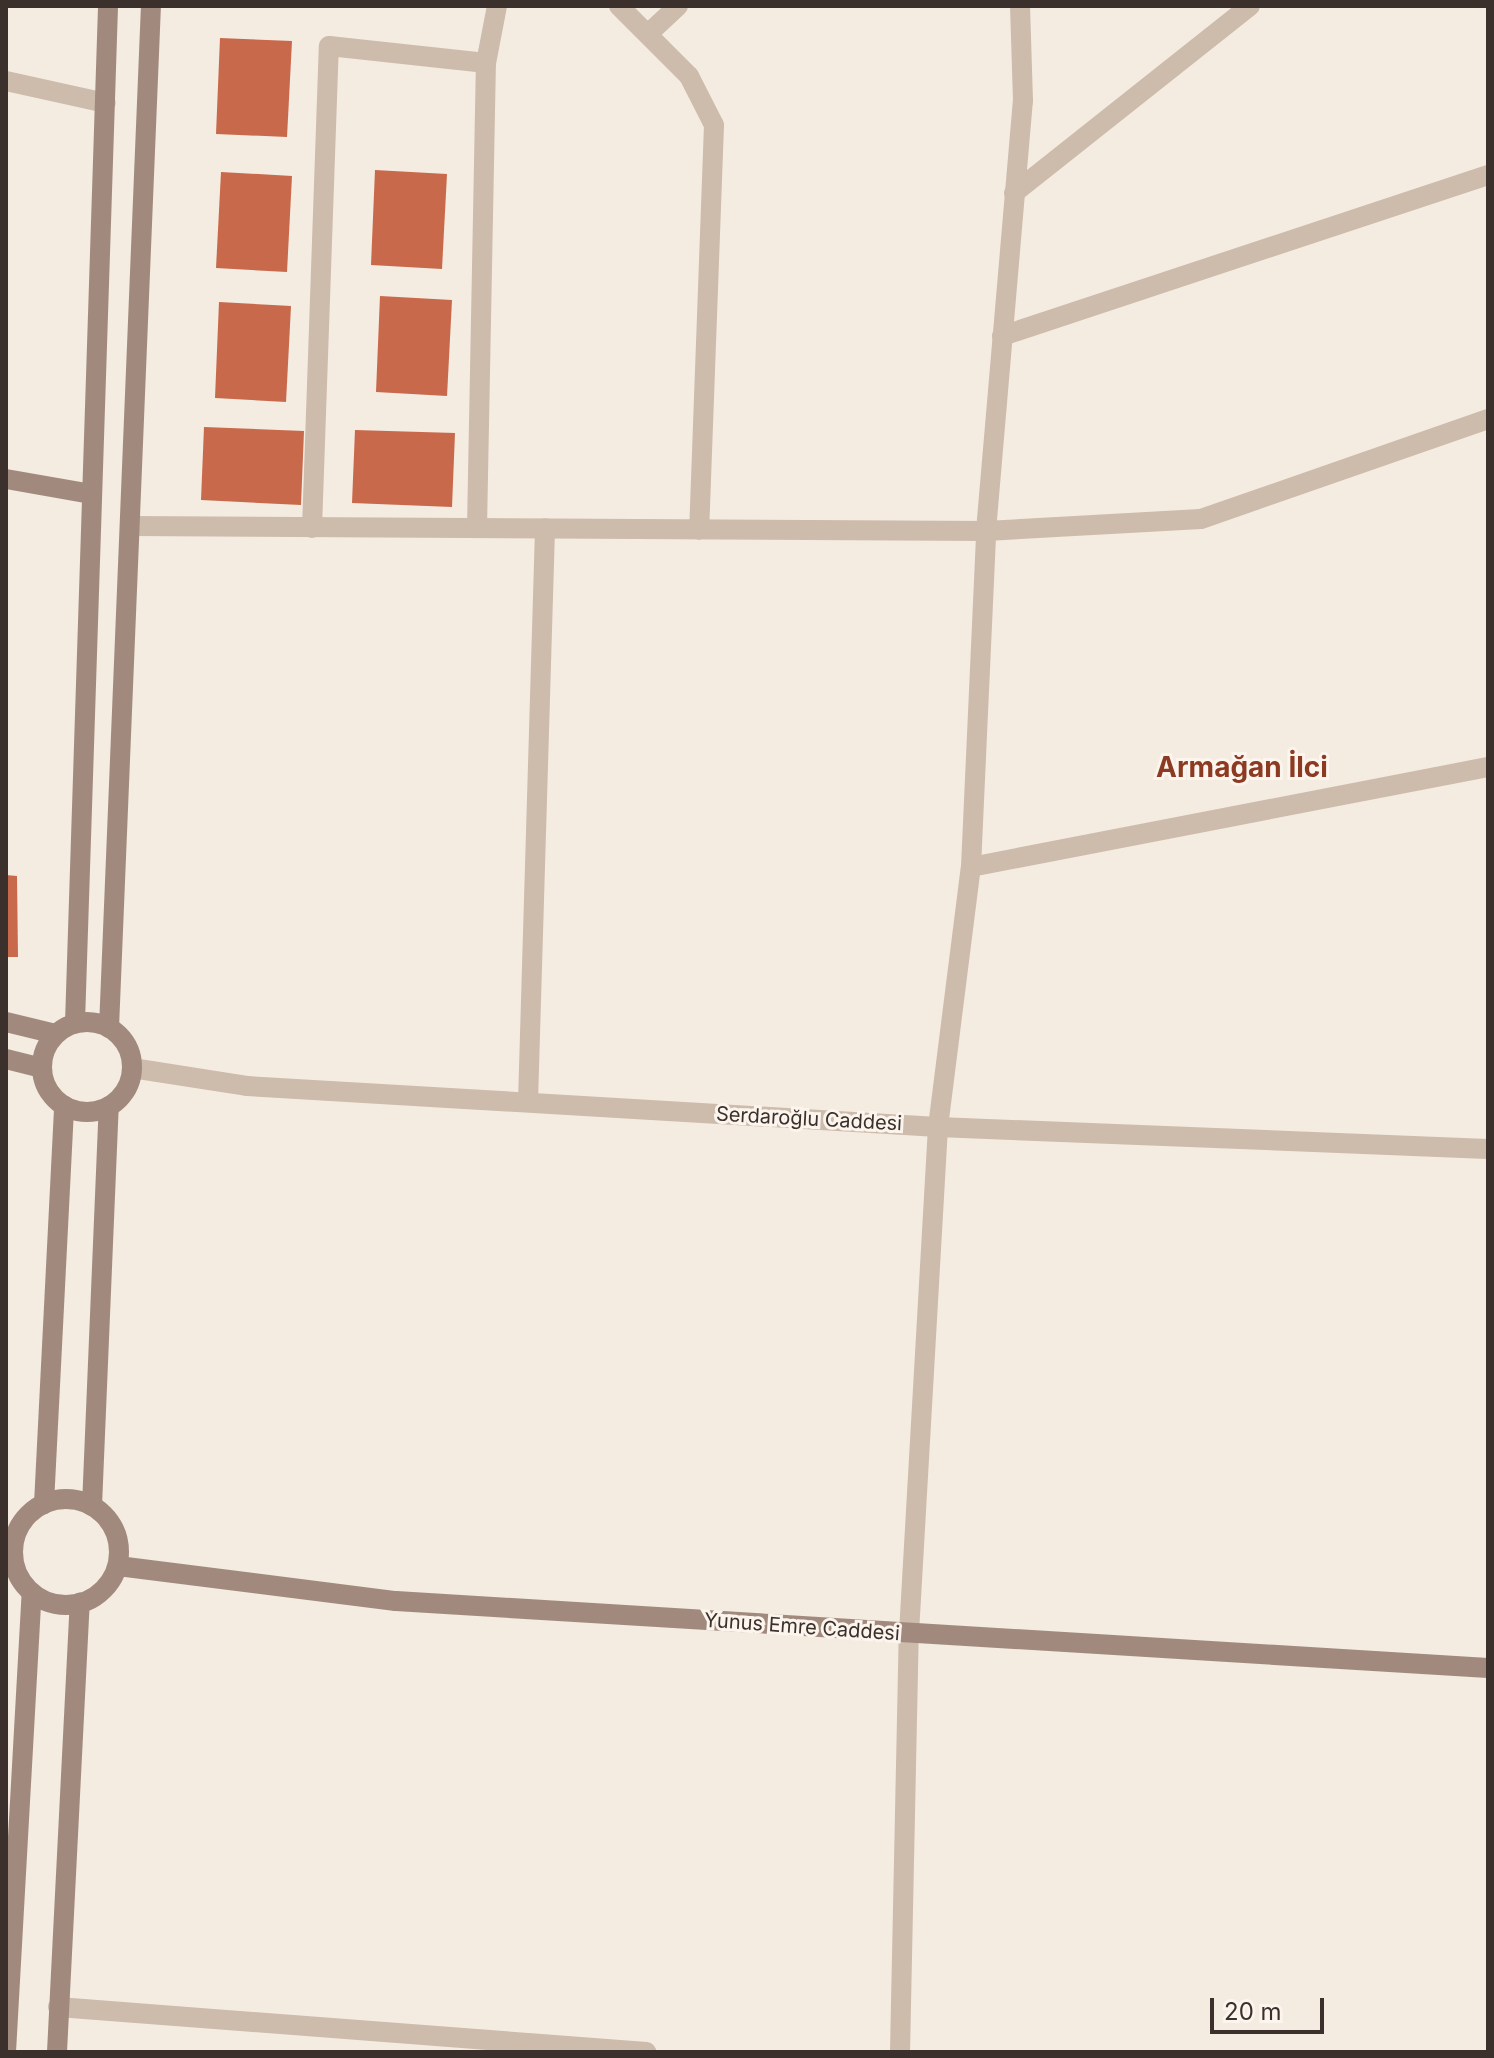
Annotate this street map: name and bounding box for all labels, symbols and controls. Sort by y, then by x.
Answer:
district label: Armağan İlci [1156,750,1328,784]
street label: Serdaroğlu Caddesi [715,1102,903,1136]
street label: Yunus Emre Caddesi [703,1608,901,1646]
scale bar [1214,1982,1328,2032]
text: 20 m [1224,1997,1282,2026]

